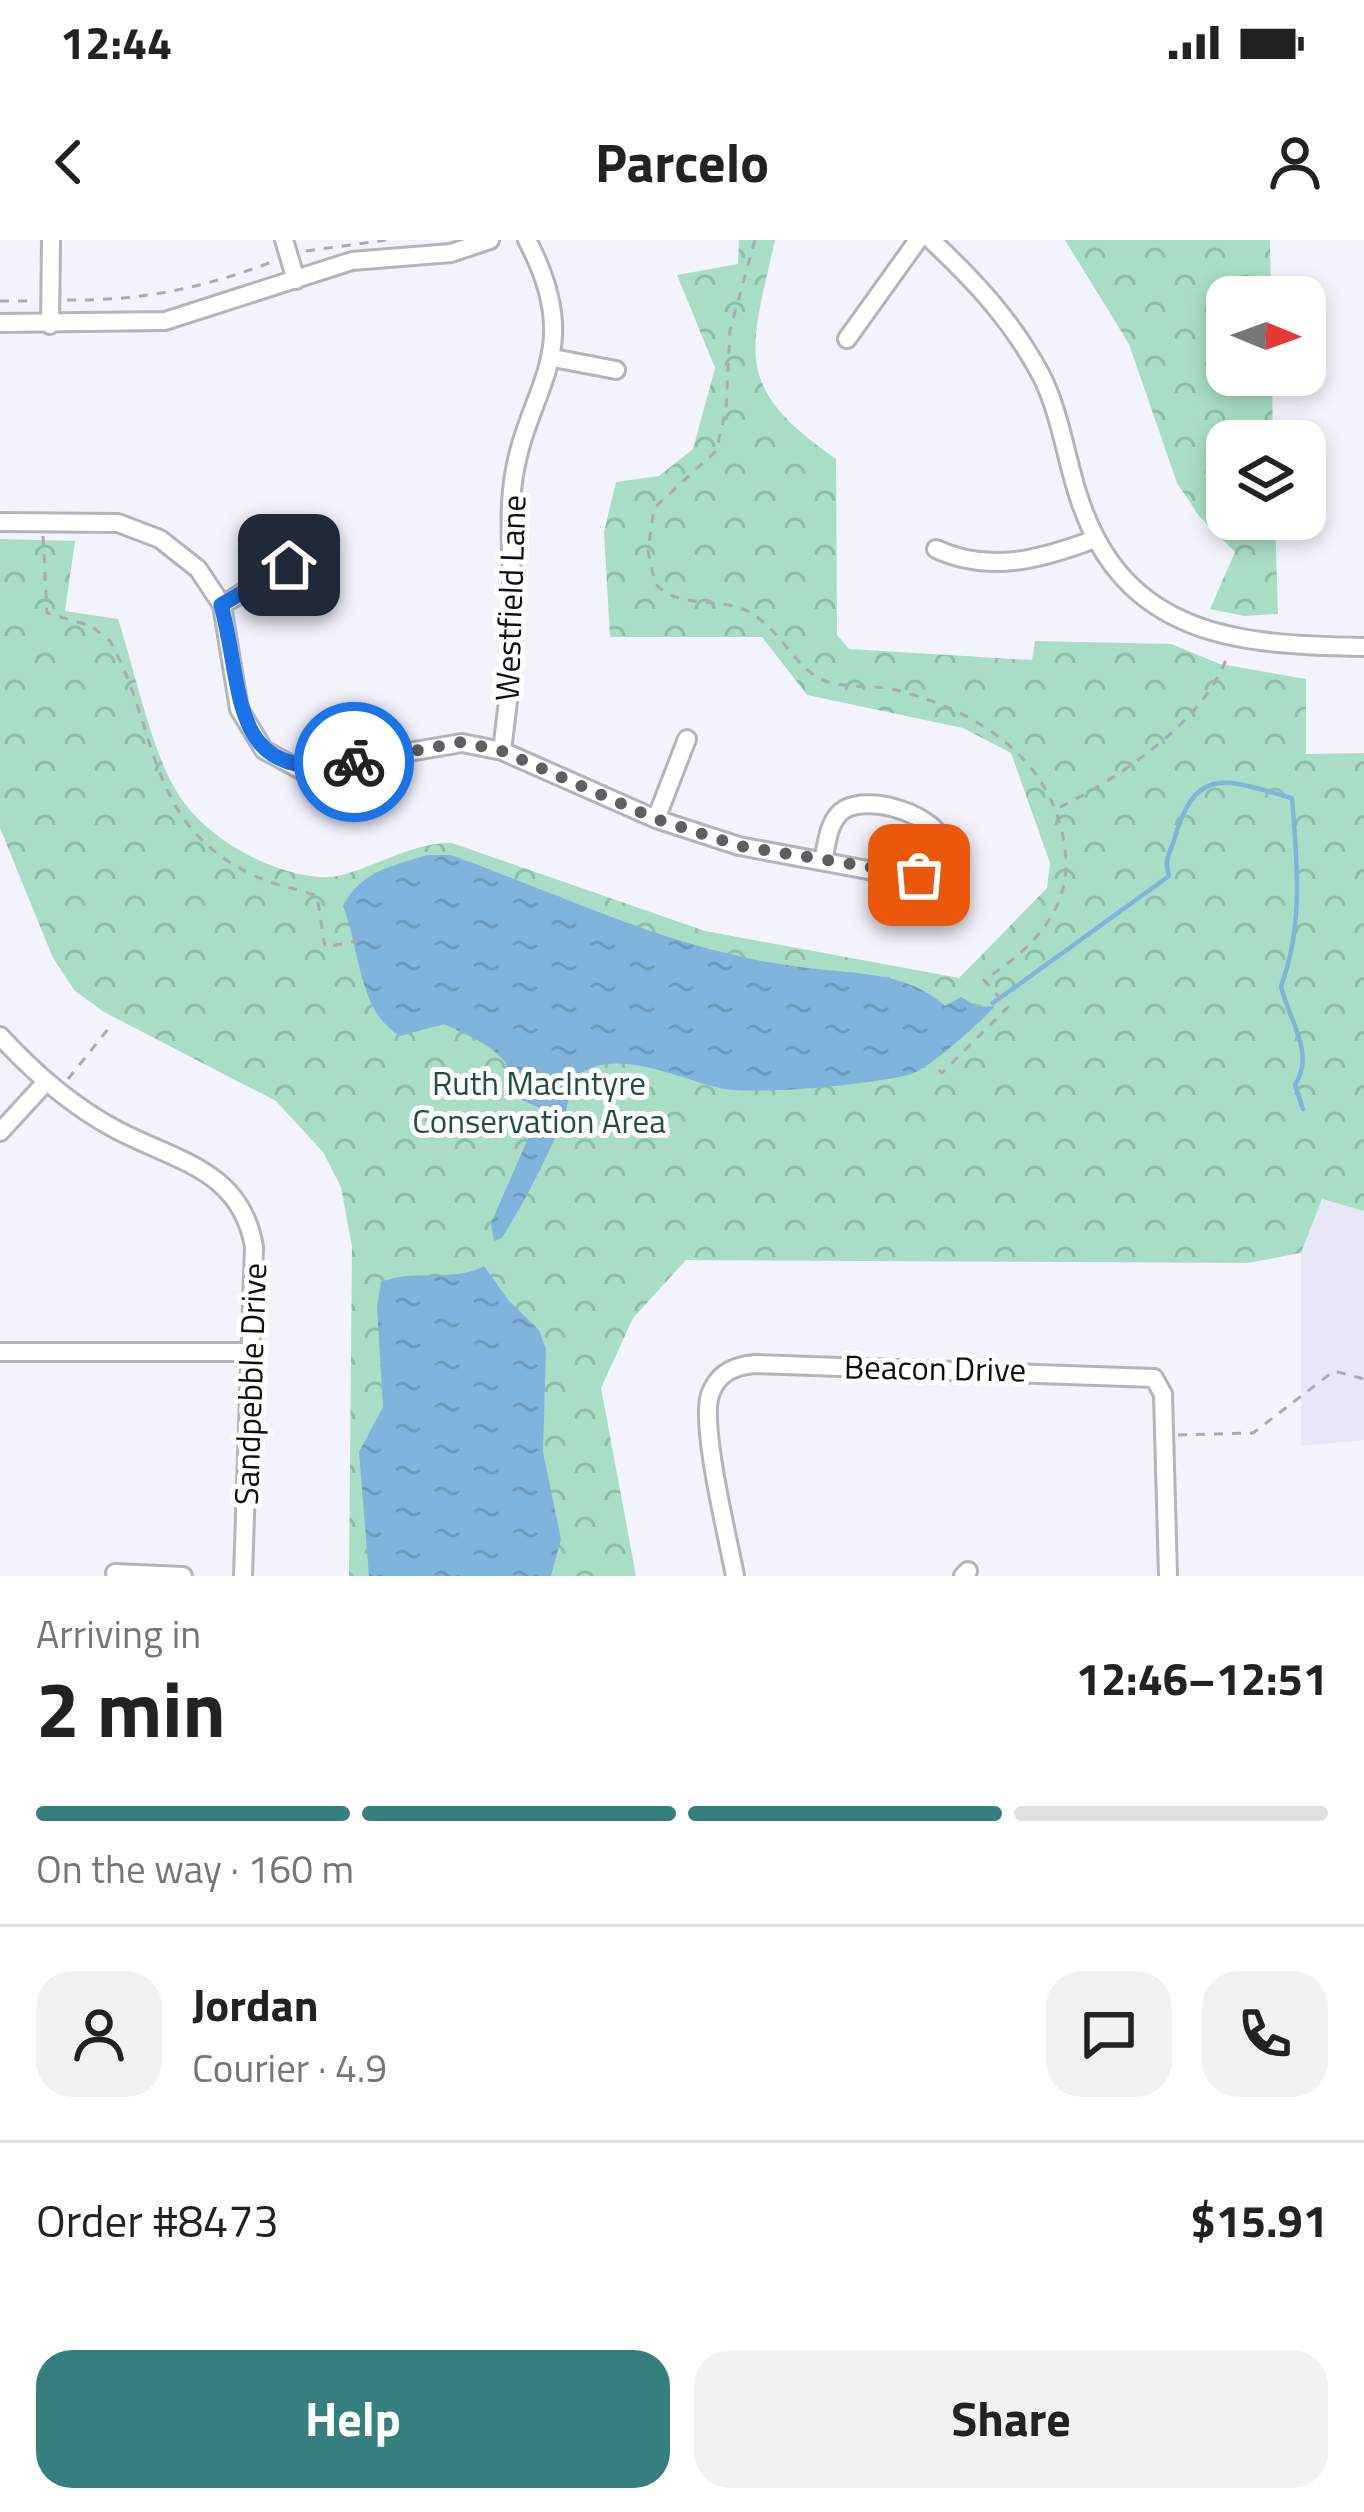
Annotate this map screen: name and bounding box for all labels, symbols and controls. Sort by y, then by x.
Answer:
text: 12:44 [60,8,172,76]
text: Parcelo [595,121,769,203]
icon: back [36,129,102,195]
icon: person [1262,129,1328,195]
north arrow [1206,276,1326,396]
map controls [1206,276,1326,540]
button: layers [1206,420,1326,540]
street label: Westfield Lane [481,494,539,702]
pin [238,514,340,616]
icon: home [256,532,322,598]
courier [294,702,414,822]
icon: bike [321,729,387,795]
pin [868,824,970,926]
icon: bag [886,842,952,908]
park label: Ruth MacIntyre Conservation Area [412,1058,666,1146]
street label: Sandpebble Drive [221,1262,279,1506]
street label: Beacon Drive [843,1341,1027,1395]
text: Arriving in [36,1604,201,1663]
text: 12:46–12:51 [1076,1644,1328,1712]
text: 2 min [36,1649,226,1767]
text: On the way · 160 m [36,1839,354,1898]
text: Jordan [192,1970,319,2038]
button: person [36,1971,162,2097]
button: chat [1046,1971,1172,2097]
button: phone [1202,1971,1328,2097]
text: Courier · 4.9 [192,2038,387,2097]
text: Order #8473 [36,2186,279,2254]
text: $15.91 [1190,2186,1328,2254]
button: Help [36,2350,670,2488]
button: Share [694,2350,1328,2488]

